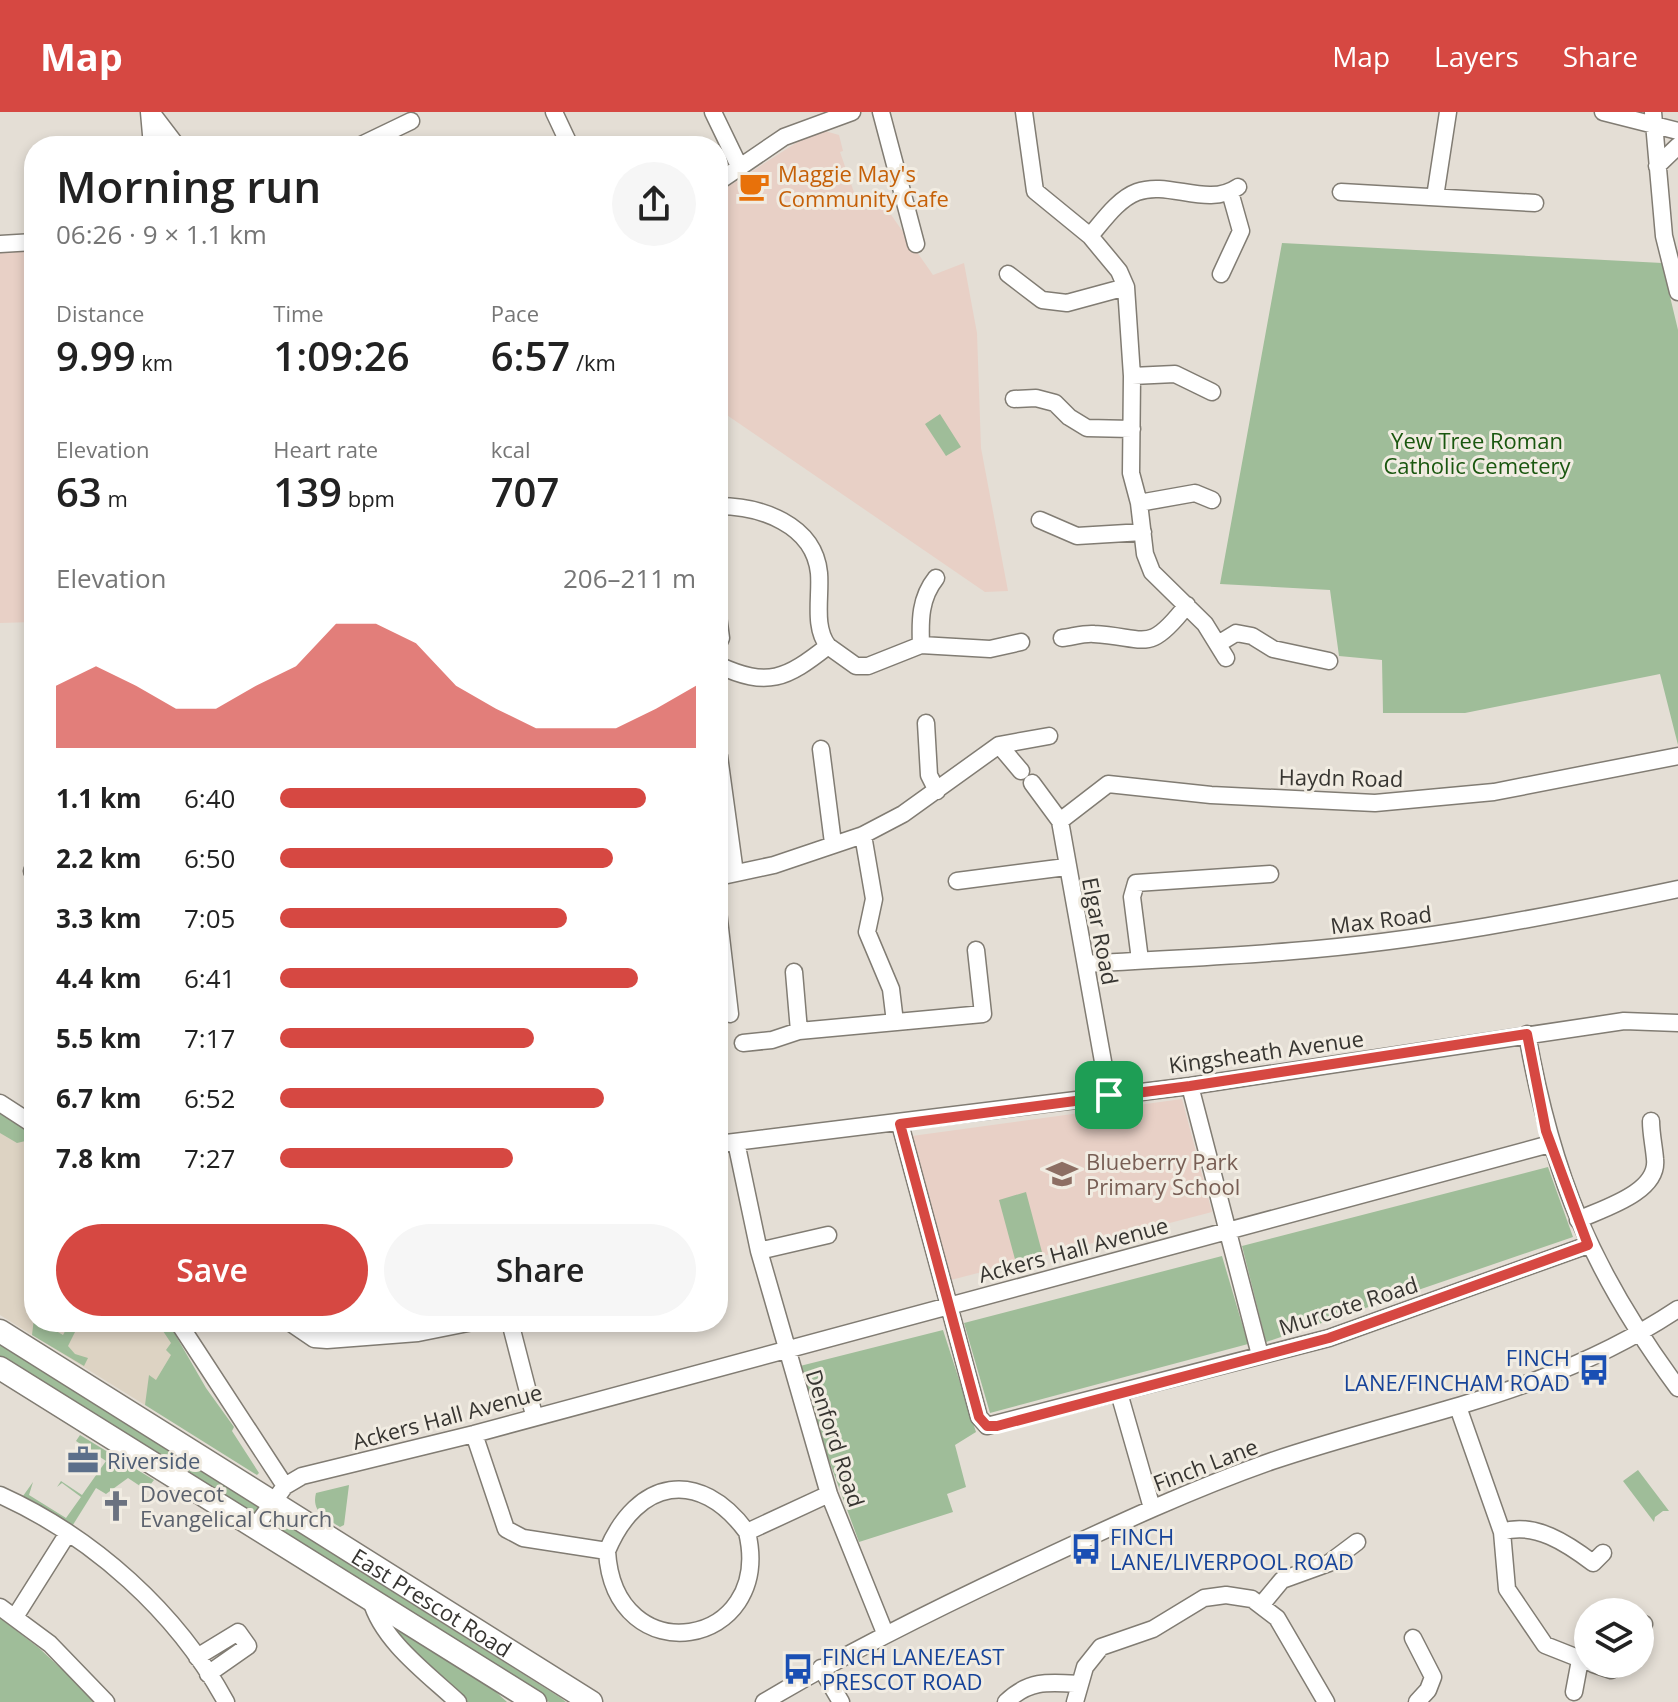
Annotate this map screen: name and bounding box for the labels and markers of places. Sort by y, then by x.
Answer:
place label: Maggie May's Community Cafe [778,158,949,213]
cafe icon: Maggie May's Community Cafe [737,169,771,203]
pin [1075,1061,1143,1129]
place label: Blueberry Park Primary School [1086,1146,1240,1201]
school or university icon: Blueberry Park Primary School [1045,1157,1079,1191]
place label: FINCH LANE/FINCHAM ROAD [1344,1342,1570,1397]
bus stop icon: FINCH LANE/FINCHAM ROAD [1577,1353,1611,1387]
office icon: Riverside [66,1443,100,1477]
place label: Riverside [107,1445,200,1475]
place label: Dovecot Evangelical Church [140,1478,332,1533]
church icon: Dovecot Evangelical Church [99,1489,133,1523]
place label: FINCH LANE/LIVERPOOL ROAD [1110,1521,1354,1576]
bus stop icon: FINCH LANE/LIVERPOOL ROAD [1069,1532,1103,1566]
place label: FINCH LANE/EAST PRESCOT ROAD [822,1641,1004,1696]
bus stop icon: FINCH LANE/EAST PRESCOT ROAD [781,1652,815,1686]

